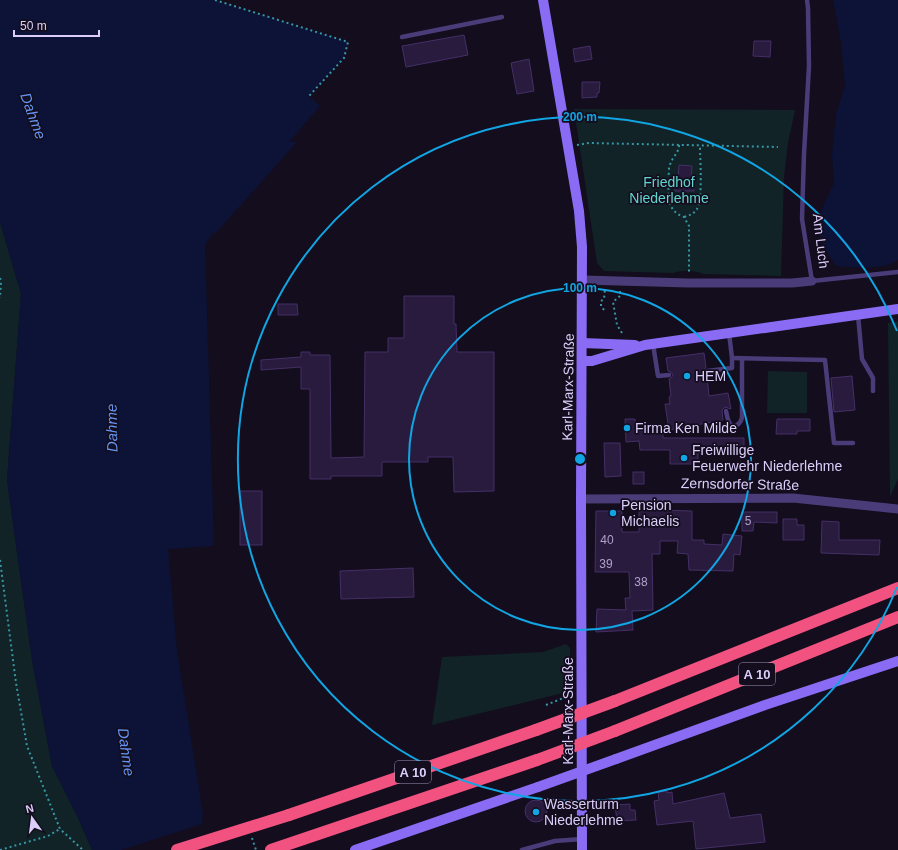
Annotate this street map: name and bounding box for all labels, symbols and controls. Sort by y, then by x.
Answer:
scale bar [14,12,99,38]
text: 50 m [20,19,47,33]
water label: Dahme [17,90,50,141]
text: 200 m [563,110,597,124]
park label: Friedhof Niederlehme [629,174,709,206]
street label: Am Luch [810,213,832,269]
text: 100 m [563,281,597,295]
street label: Karl-Marx-Straße [559,333,577,441]
place label: HEM [695,368,726,384]
marker: HEM [682,371,692,381]
water label: Dahme [103,404,120,452]
place label: Firma Ken Milde [635,420,737,436]
marker: Firma Ken Milde [622,423,632,433]
place label: Freiwillige Feuerwehr Niederlehme [692,442,842,474]
centre of rings [573,452,587,466]
marker: Freiwillige Feuerwehr Niederlehme [679,453,689,463]
street label: Zernsdorfer Straße [681,475,799,493]
place label: Pension Michaelis [621,497,679,529]
marker: Pension Michaelis [608,508,618,518]
house number: 5 [745,514,752,528]
house number: 40 [600,533,614,547]
house number: 39 [599,557,613,571]
house number: 38 [634,575,648,589]
street label: Karl-Marx-Straße [560,657,576,765]
road number: A 10 [739,663,775,685]
water label: Dahme [115,727,138,777]
road number: A 10 [395,761,431,783]
place label: Wasserturm Niederlehme [544,796,624,828]
north arrow [12,798,52,838]
text: N [24,802,35,815]
marker: Wasserturm Niederlehme [531,807,541,817]

